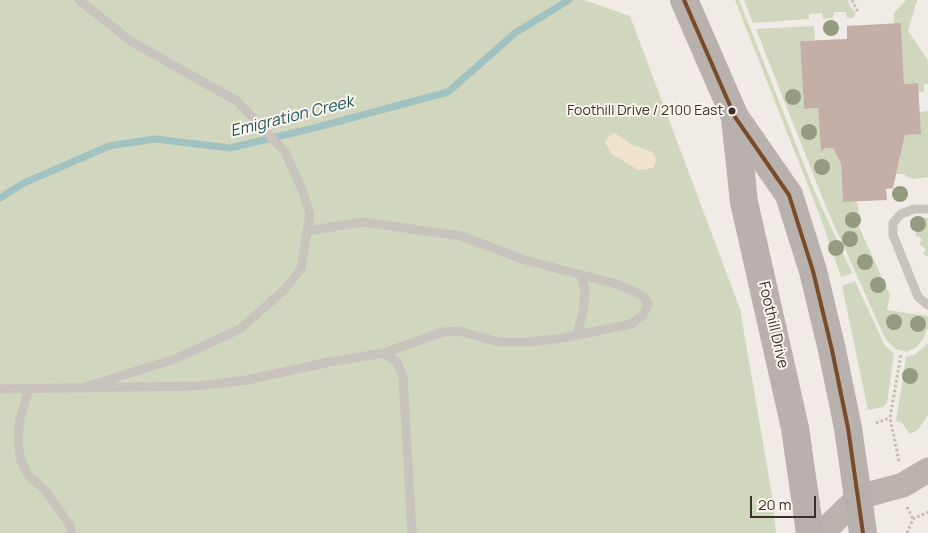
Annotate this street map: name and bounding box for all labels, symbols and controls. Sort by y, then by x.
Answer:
water label: Emigration Creek [228,92,356,142]
place label: Foothill Drive / 2100 East [567,103,723,119]
marker: Foothill Drive / 2100 East [727,106,737,116]
street label: Foothill Drive [754,280,792,370]
scale bar [753,486,819,518]
text: 20 m [758,494,791,515]

